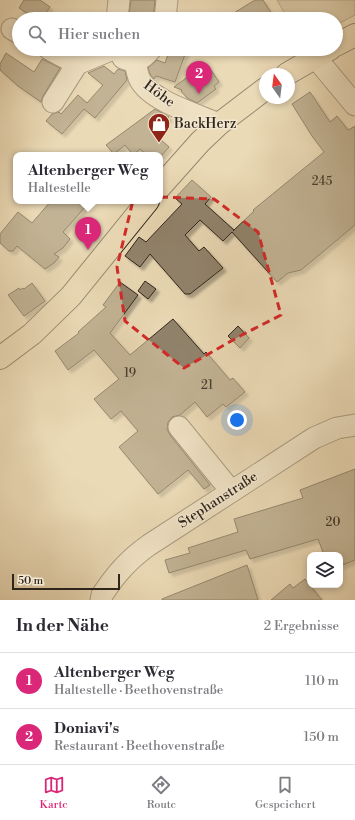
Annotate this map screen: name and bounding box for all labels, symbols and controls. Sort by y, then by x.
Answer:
search box [12,12,343,56]
icon: search [26,23,48,45]
text: Hier suchen [58,25,140,44]
pin: 2 [186,61,212,94]
north arrow [259,68,295,104]
street label: Höhe [140,77,178,111]
shop icon: BackHerz [146,111,172,144]
place label: BackHerz [173,115,237,133]
popup [13,152,163,204]
text: Altenberger Weg [28,161,148,180]
house number: 245 [312,174,333,189]
text: Haltestelle [28,180,91,196]
pin: 1 [75,217,101,250]
house number: 19 [124,366,136,381]
house number: 21 [201,378,214,393]
your location [227,410,247,430]
street label: Stephanstraße [175,468,261,532]
house number: 20 [326,515,340,530]
map controls [307,552,343,588]
button: layers [307,552,343,588]
scale bar [12,572,120,591]
text: 50 m [18,574,43,588]
text: In der Nähe [16,615,109,637]
text: 2 Ergebnisse [264,618,339,634]
text: Altenberger Weg [54,663,174,682]
text: 1 [26,673,32,689]
text: 110 m [305,673,339,689]
text: Haltestelle · Beethovenstraße [54,682,223,698]
text: Doniavi's [54,719,119,738]
text: 2 [25,729,33,745]
text: 150 m [304,729,339,745]
text: Restaurant · Beethovenstraße [54,738,225,754]
tab: Karte [39,774,68,812]
tab: Route [147,774,176,812]
tab: Gespeichert [255,774,316,812]

